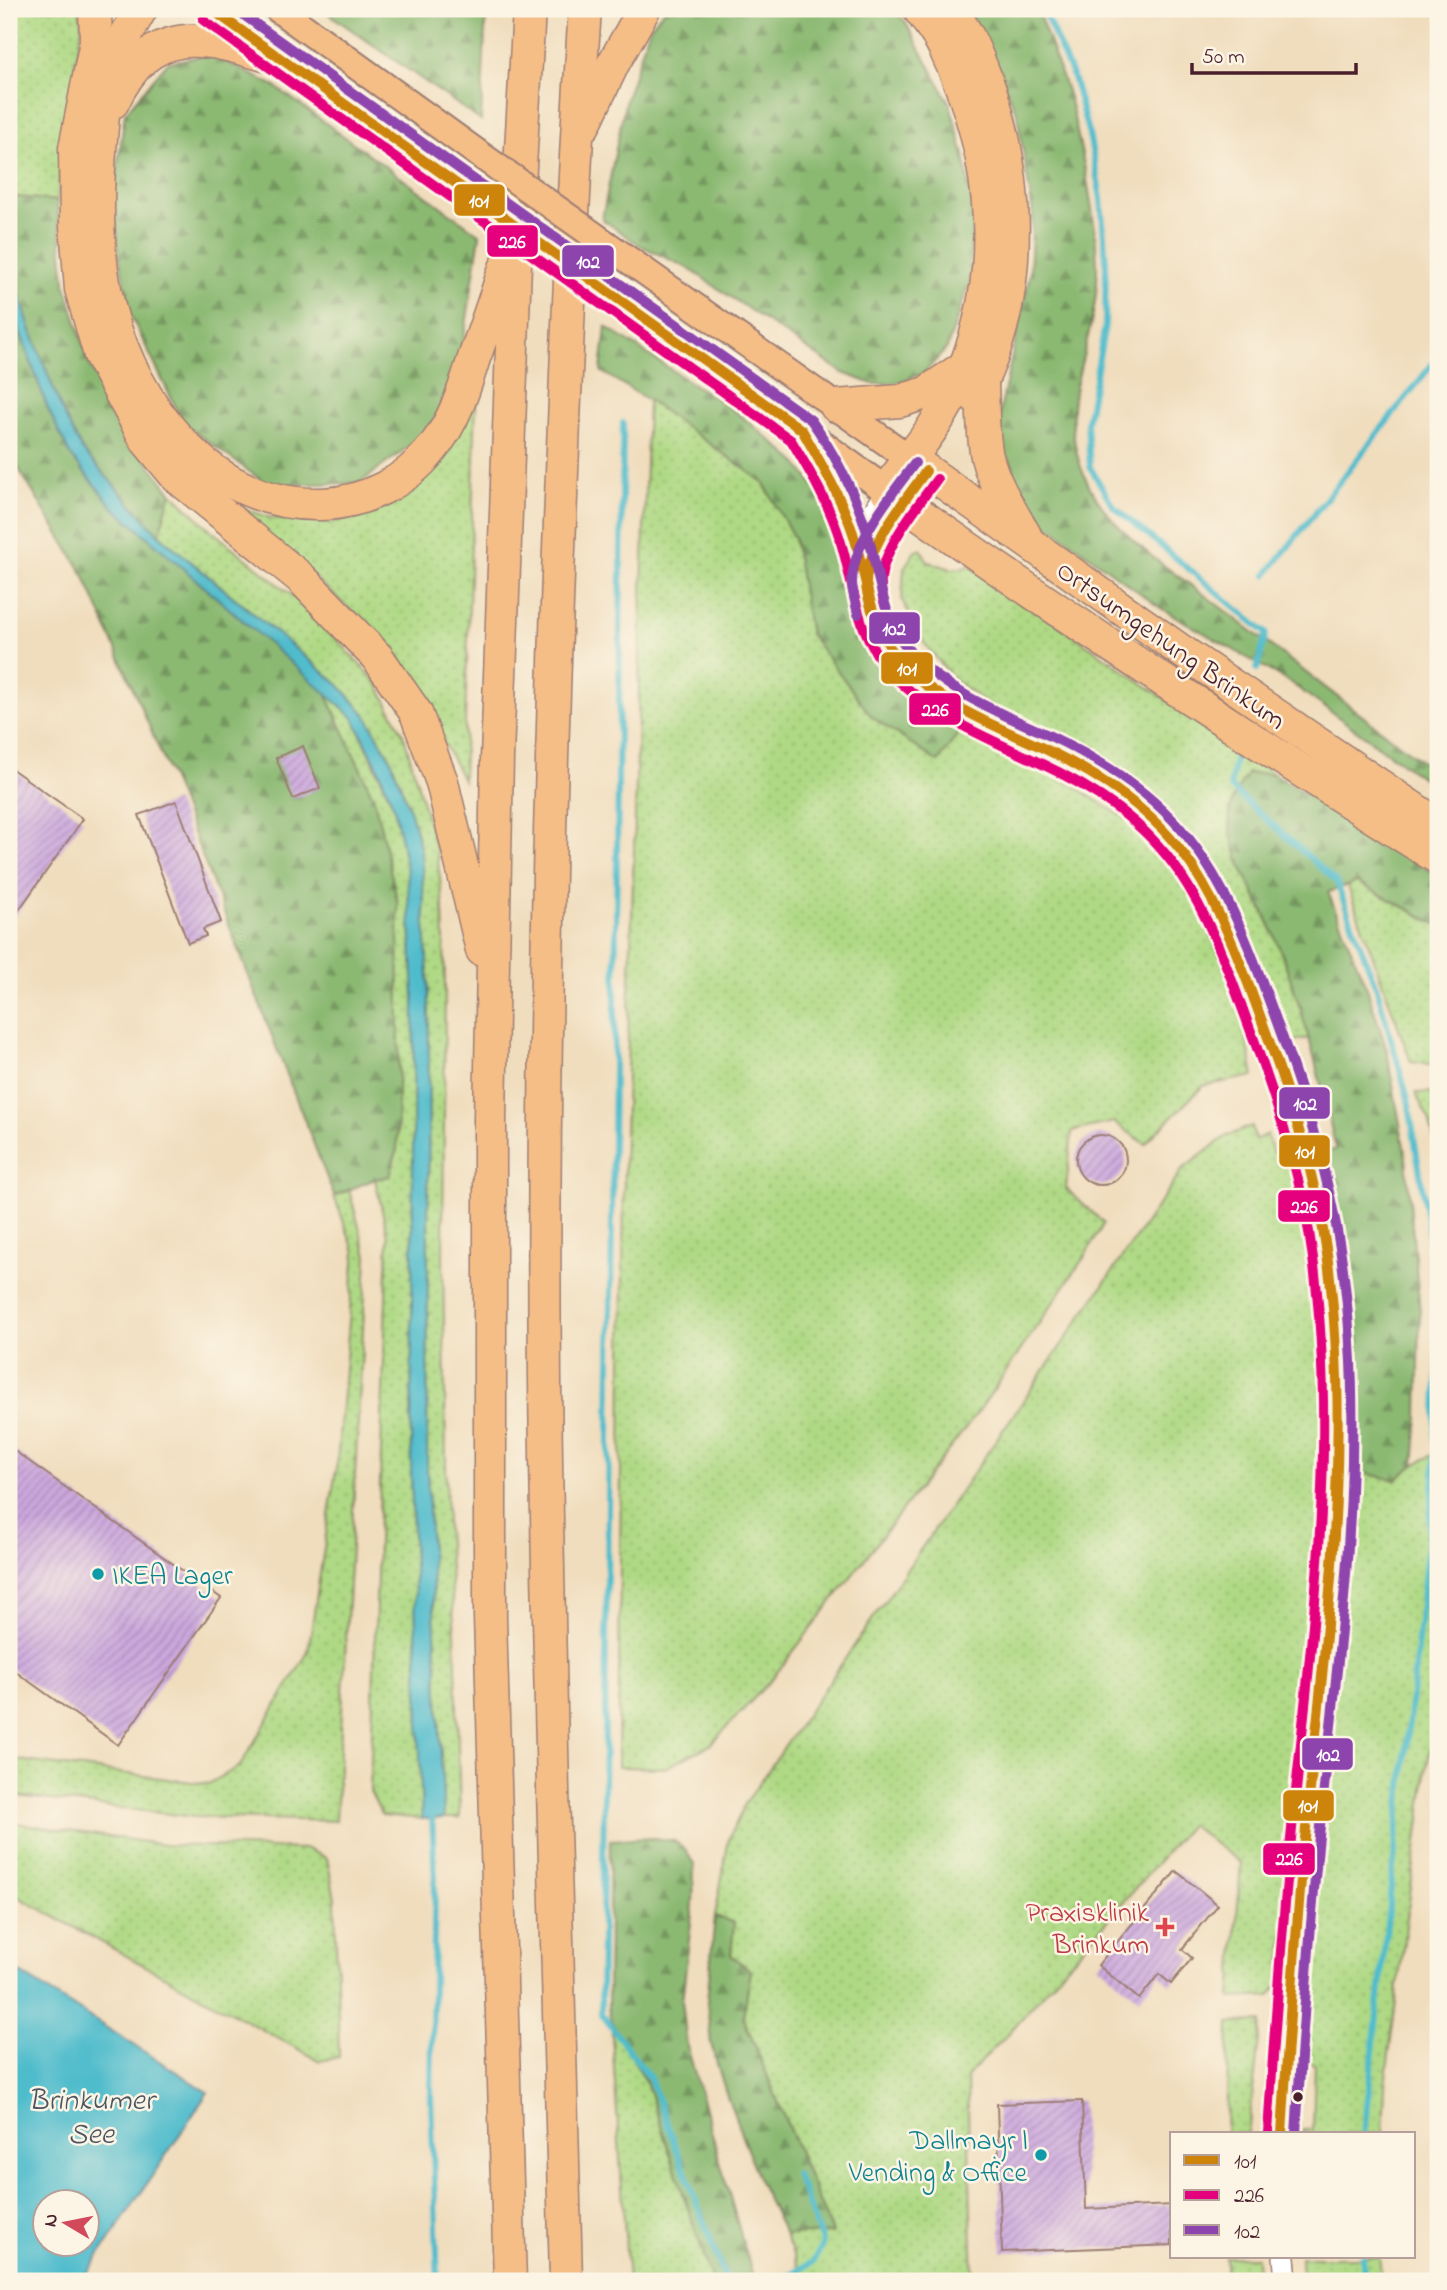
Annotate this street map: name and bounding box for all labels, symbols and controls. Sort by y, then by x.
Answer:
scale bar [1192,32,1356,76]
text: 50 m [1202,43,1245,73]
line badge: 101 [453,183,506,217]
text: 101 [469,189,489,216]
line badge: 226 [486,224,539,258]
text: 226 [497,230,526,257]
line badge: 102 [561,244,615,278]
text: 102 [576,250,600,277]
street label: Ortsumgehung Brinkum [1047,552,1293,742]
line badge: 102 [868,611,921,645]
text: 102 [882,617,906,644]
line badge: 101 [880,651,934,685]
text: 101 [897,657,917,684]
line badge: 226 [908,692,962,726]
text: 226 [920,698,949,725]
line badge: 102 [1278,1086,1331,1120]
text: 102 [1293,1092,1317,1119]
line badge: 101 [1278,1134,1331,1168]
text: 101 [1295,1140,1315,1167]
line badge: 226 [1277,1189,1331,1223]
text: 226 [1289,1195,1318,1222]
place label: IKEA Lager [112,1557,233,1598]
marker: IKEA Lager [90,1566,106,1582]
line badge: 102 [1301,1737,1354,1771]
text: 102 [1316,1743,1340,1770]
line badge: 101 [1282,1789,1335,1822]
text: 101 [1298,1794,1318,1821]
line badge: 226 [1262,1842,1316,1876]
text: 226 [1274,1847,1303,1874]
place label: Praxisklinik Brinkum [1026,1894,1150,1967]
marker: Praxisklinik Brinkum [1155,1917,1175,1937]
water label: Brinkumer See [28,2080,158,2158]
unlabelled marker [1291,2090,1305,2104]
place label: Dallmayr | Vending & Office [848,2122,1027,2195]
legend [1170,2132,1416,2258]
marker: Dallmayr | Vending & Office [1033,2147,1049,2163]
text: 101 [1234,2148,1257,2178]
text: 226 [1234,2182,1264,2212]
north arrow [32,2188,102,2258]
text: N [37,2212,66,2229]
text: 102 [1234,2218,1260,2248]

